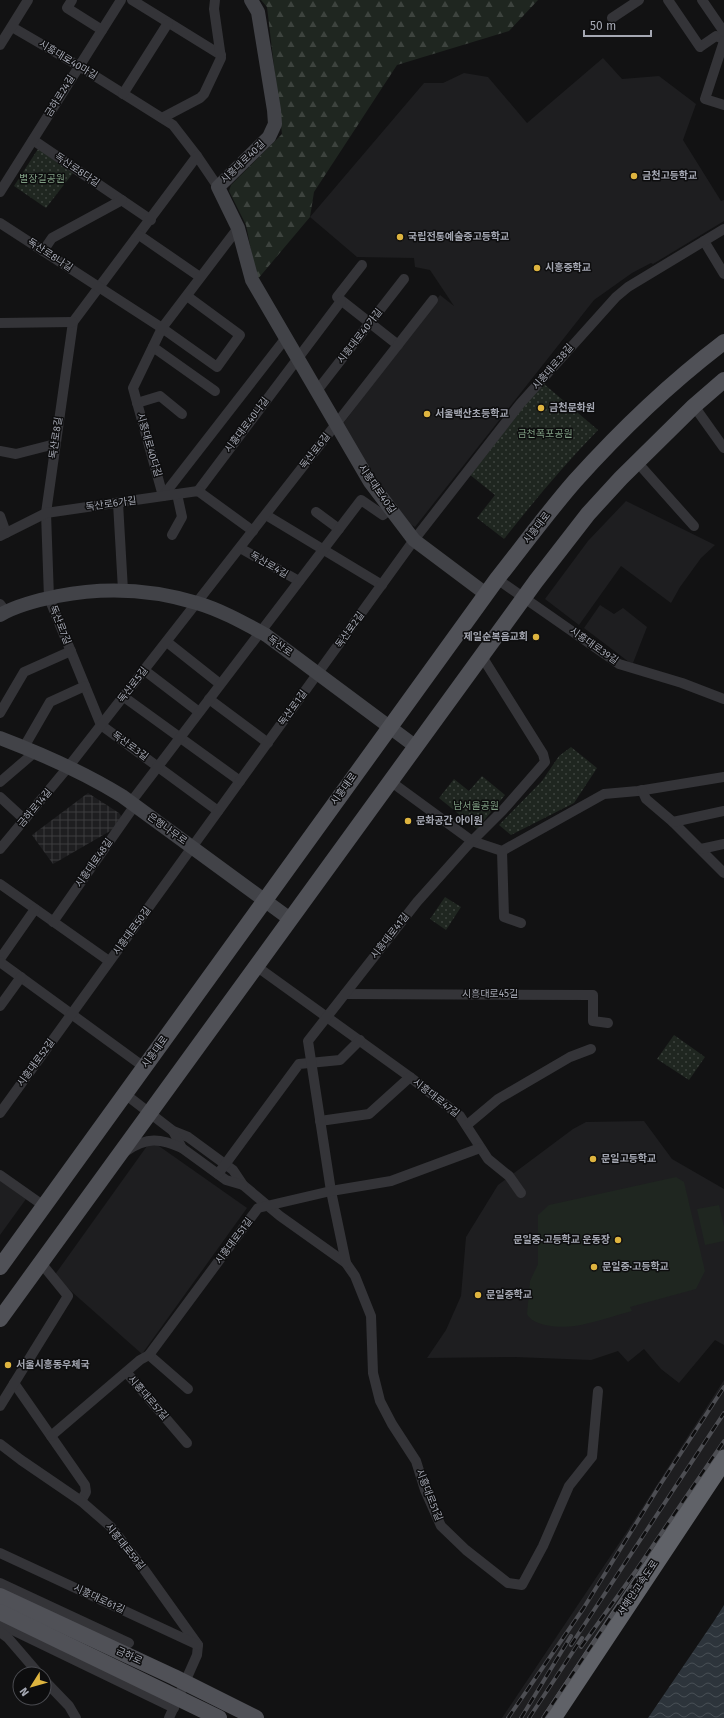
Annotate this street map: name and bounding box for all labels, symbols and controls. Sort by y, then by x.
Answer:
scale bar [584,12,651,38]
text: 50 m [590,19,616,33]
street label: 시흥대로40마길 [37,38,99,82]
street label: 금하로24길 [43,73,77,119]
street label: 시흥대로40길 [218,138,268,186]
street label: 독산로8다길 [52,151,102,189]
place label: 금천고등학교 [642,169,697,182]
marker: 금천고등학교 [629,171,639,181]
park label: 별장길공원 [19,173,65,185]
place label: 국립전통예술중고등학교 [408,230,509,243]
marker: 국립전통예술중고등학교 [395,232,405,242]
street label: 독산로8나길 [25,236,75,274]
place label: 시흥중학교 [545,261,591,274]
marker: 시흥중학교 [532,263,542,273]
street label: 시흥대로40가길 [335,306,385,366]
street label: 시흥대로38길 [530,342,576,392]
street label: 시흥대로40나길 [222,395,272,455]
place label: 금천문화원 [549,401,595,414]
marker: 금천문화원 [536,403,546,413]
place label: 서울백산초등학교 [435,407,509,420]
marker: 서울백산초등학교 [422,409,432,419]
street label: 시흥대로40다길 [134,412,164,478]
street label: 독산로8길 [47,416,65,460]
park label: 금천폭포공원 [517,428,573,440]
street label: 독산로6길 [297,431,333,471]
street label: 시흥대로40길 [356,462,398,516]
street label: 독산로6가길 [85,494,137,514]
street label: 시흥대로 [521,510,553,546]
street label: 독산로4길 [248,549,290,581]
street label: 독산로7길 [47,604,73,646]
street label: 독산로2길 [333,609,367,651]
street label: 시흥대로39길 [568,625,620,667]
place label: 제일순복음교회 [464,631,528,643]
marker: 제일순복음교회 [531,632,541,642]
street label: 독산로 [265,633,295,659]
street label: 독산로5길 [115,665,151,705]
street label: 독산로1길 [276,688,310,728]
street label: 독산로3길 [110,729,150,763]
street label: 시흥대로 [328,771,360,807]
street label: 금하로14길 [15,786,55,830]
park label: 남서울공원 [453,800,499,812]
street label: 은행나무로 [145,811,189,847]
place label: 문화공간 아이원 [416,815,483,827]
marker: 문화공간 아이원 [403,816,413,826]
street label: 시흥대로48길 [73,836,115,890]
street label: 시흥대로50길 [111,905,153,957]
street label: 시흥대로41길 [368,911,412,961]
street label: 시흥대로45길 [462,988,518,1000]
street label: 시흥대로 [139,1034,171,1070]
street label: 시흥대로52길 [15,1037,57,1089]
street label: 시흥대로47길 [410,1076,462,1120]
place label: 문일고등학교 [601,1152,656,1165]
marker: 문일고등학교 [588,1154,598,1164]
street label: 시흥대로51길 [213,1215,255,1267]
place label: 문일중·고등학교 운동장 [513,1233,610,1246]
marker: 문일중·고등학교 운동장 [613,1235,623,1245]
place label: 문일중·고등학교 [602,1260,669,1273]
marker: 문일중·고등학교 [589,1262,599,1272]
place label: 문일중학교 [486,1288,532,1301]
marker: 문일중학교 [473,1290,483,1300]
place label: 서울시흥동우체국 [16,1359,90,1371]
marker: 서울시흥동우체국 [3,1360,13,1370]
street label: 시흥대로57길 [125,1373,171,1423]
street label: 시흥대로51길 [413,1467,445,1523]
street label: 시흥대로59길 [103,1521,147,1573]
street label: 서해안고속도로 [615,1558,661,1618]
street label: 시흥대로61길 [71,1582,127,1616]
street label: 금하로 [114,1645,144,1667]
north arrow [12,1666,52,1706]
text: N [17,1685,32,1699]

